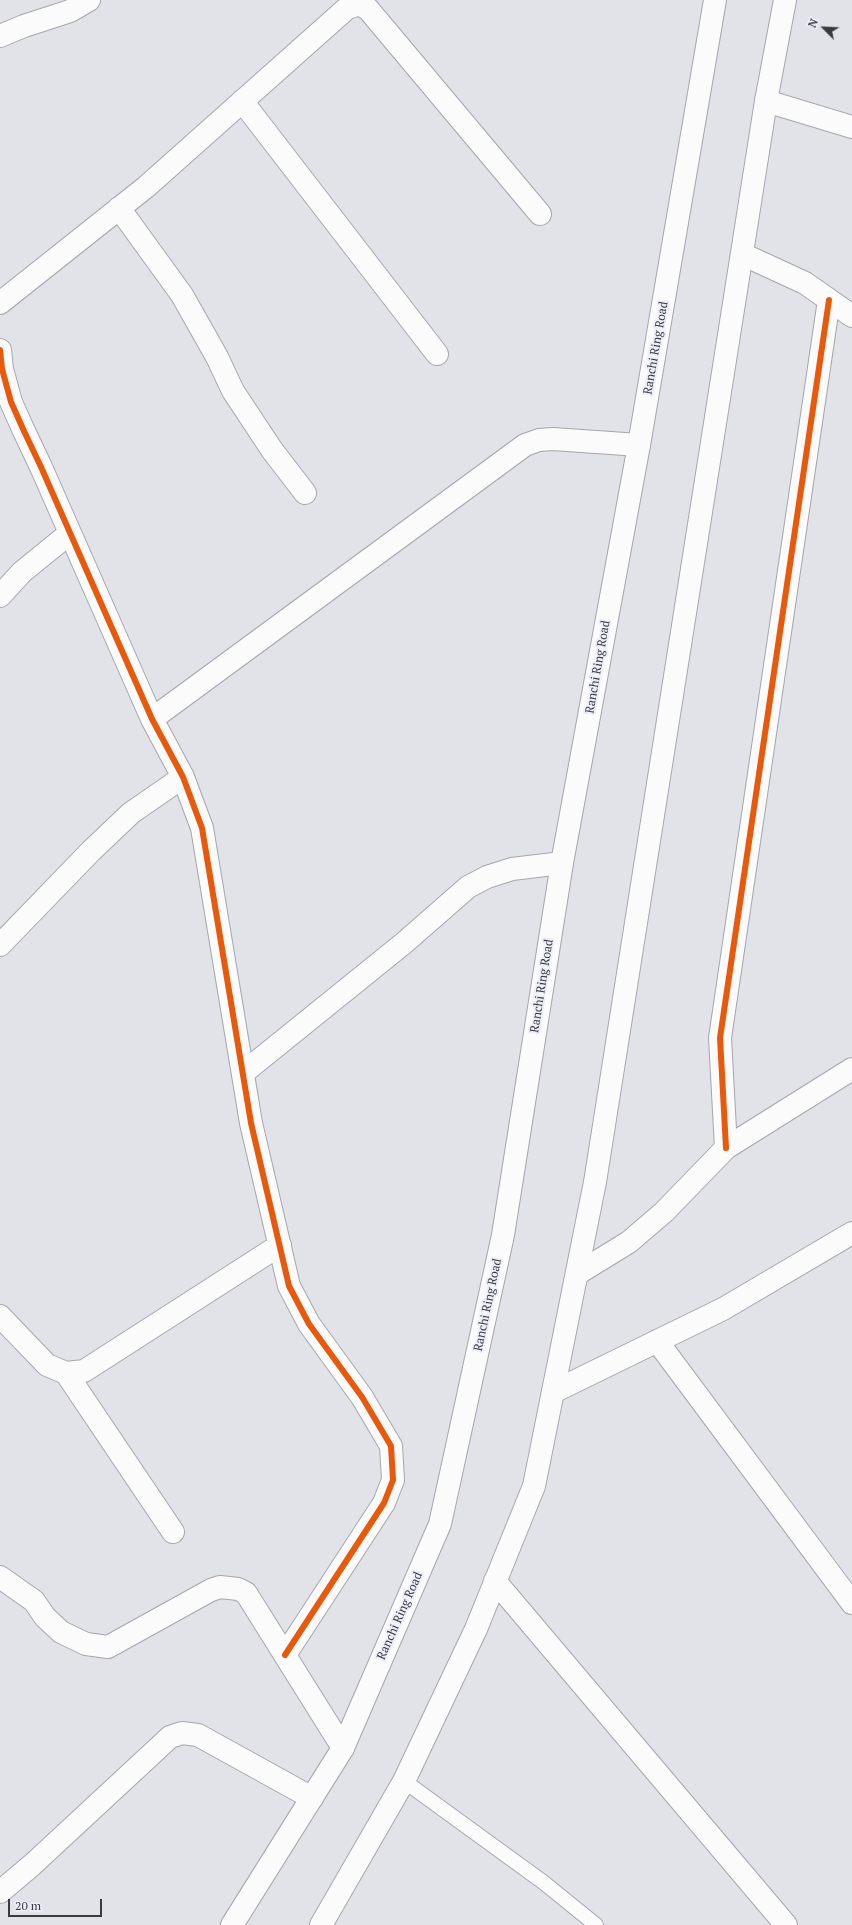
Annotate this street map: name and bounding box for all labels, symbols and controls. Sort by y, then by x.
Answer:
north arrow [804,8,844,48]
text: N [805,16,821,30]
street label: Ranchi Ring Road [641,300,671,396]
street label: Ranchi Ring Road [583,619,613,715]
street label: Ranchi Ring Road [528,938,556,1034]
street label: Ranchi Ring Road [471,1257,505,1353]
street label: Ranchi Ring Road [374,1570,426,1662]
scale bar [10,1891,104,1917]
text: 20 m [15,1898,41,1913]

